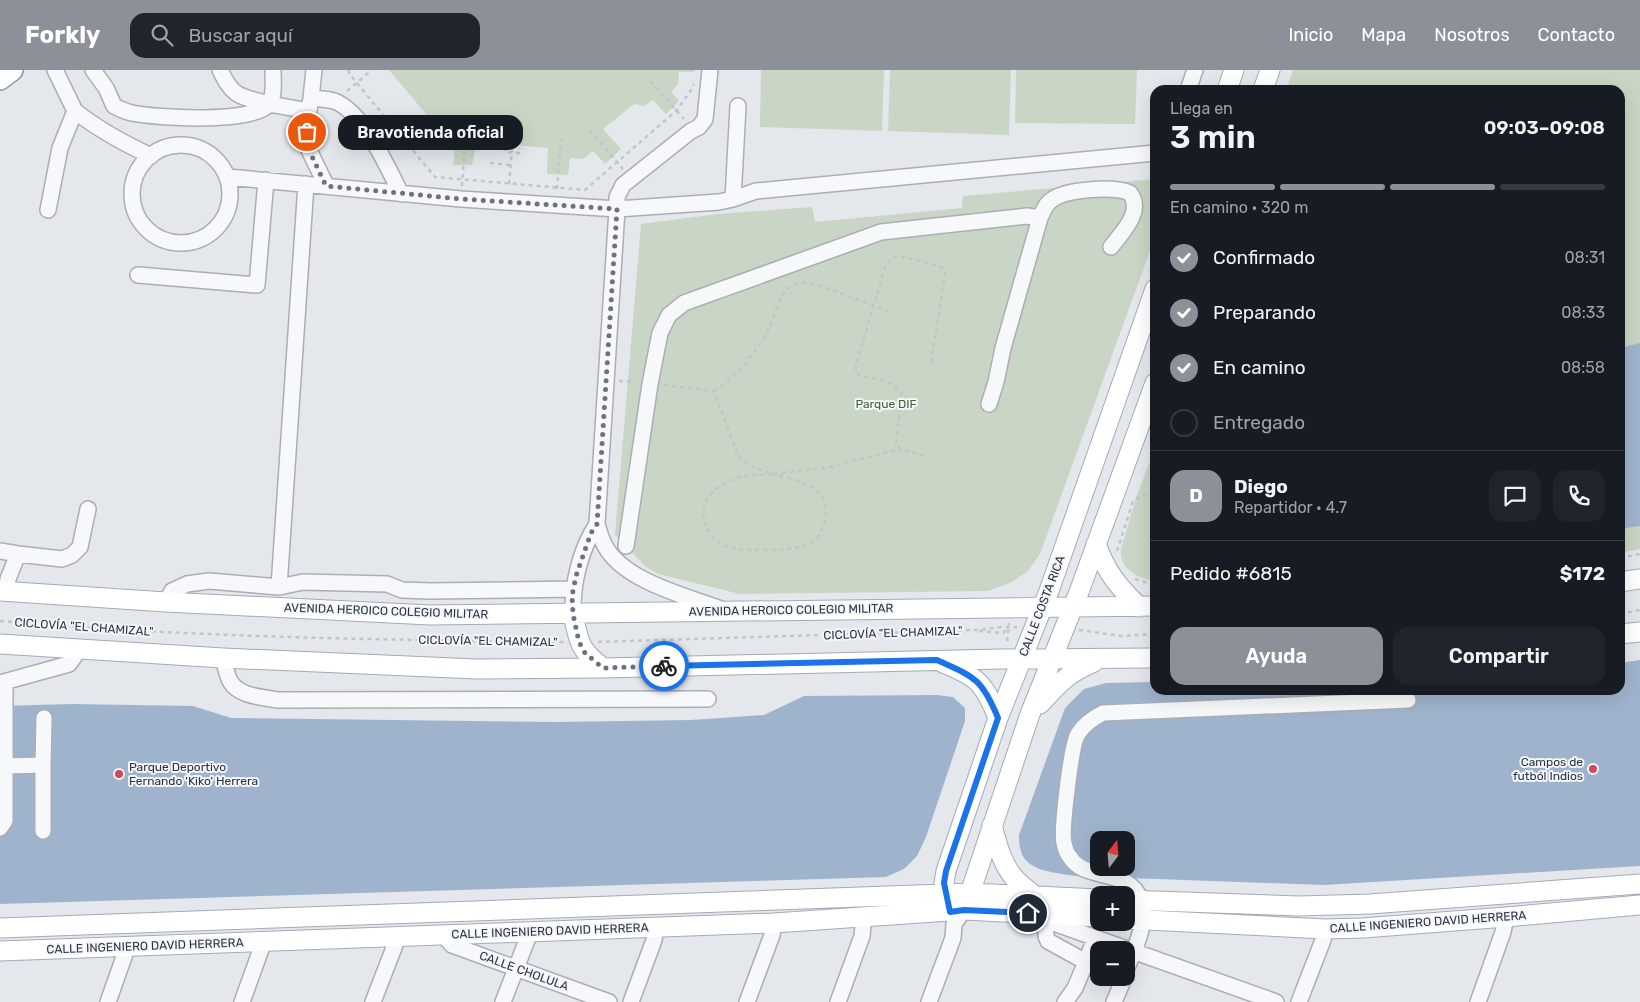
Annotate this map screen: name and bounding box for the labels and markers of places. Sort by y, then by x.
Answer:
pin [286,111,328,153]
callout: Bravotienda oficial [337,114,522,150]
place label: Campos de futból Indios [1513,755,1583,783]
place label: Parque Deportivo Fernando 'Kiko' Herrera [129,760,258,788]
marker: Campos de futból Indios [1587,763,1599,775]
marker: Parque Deportivo Fernando 'Kiko' Herrera [113,768,125,780]
pin [1007,892,1049,934]

